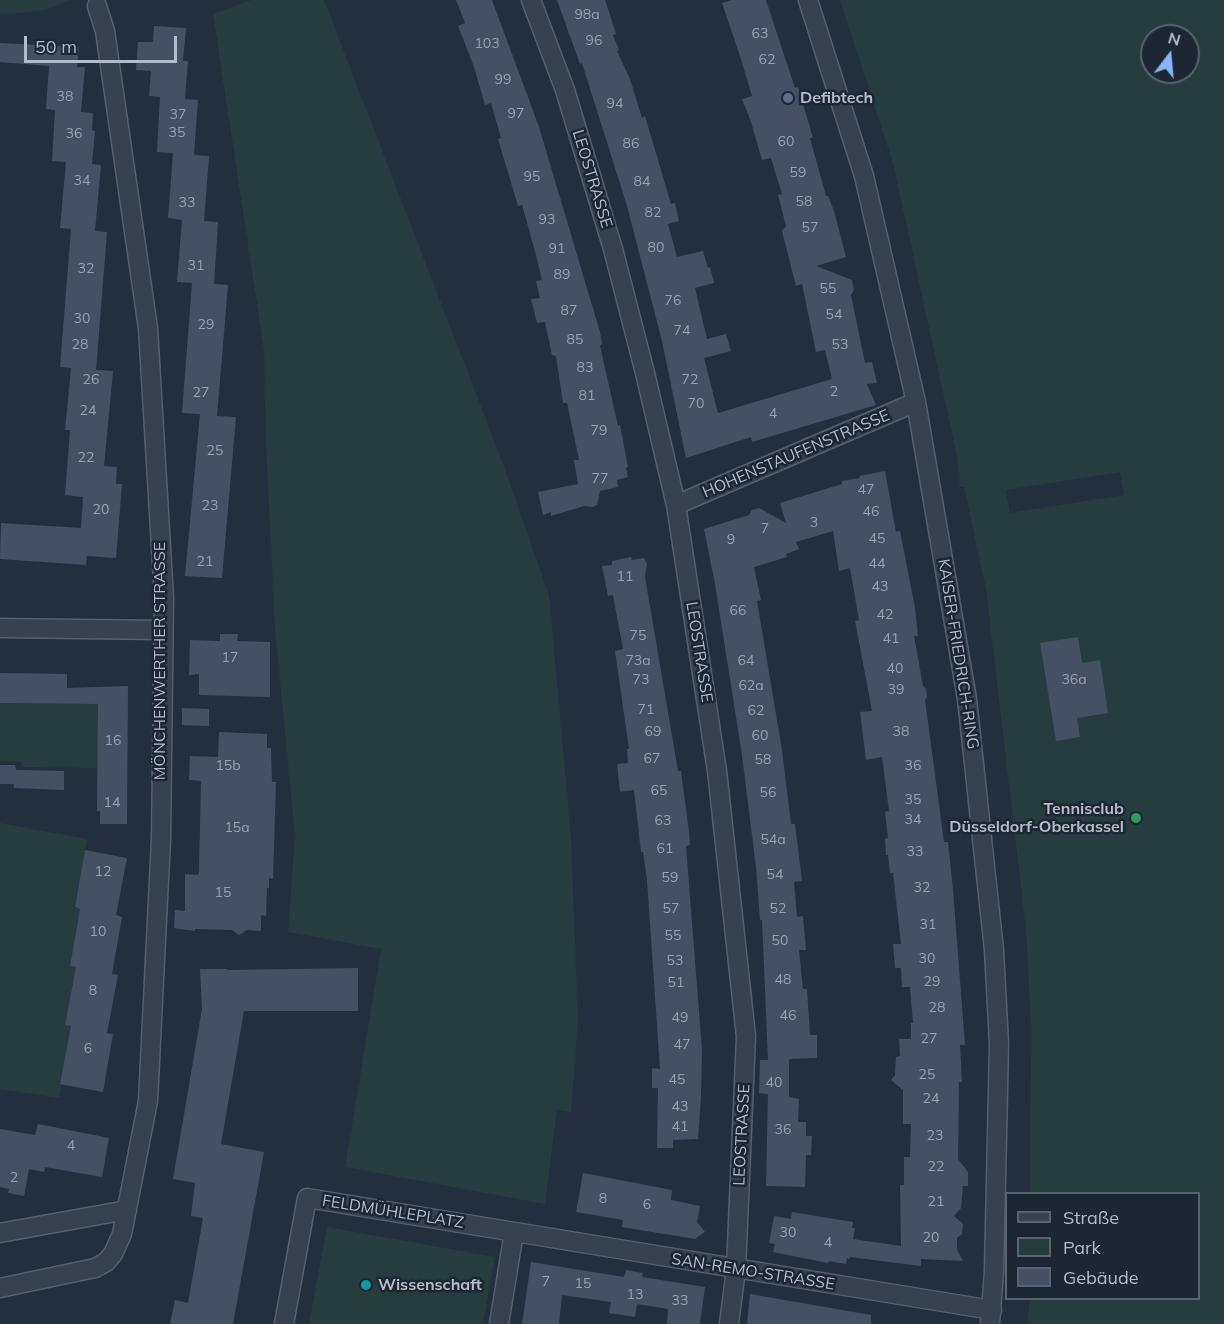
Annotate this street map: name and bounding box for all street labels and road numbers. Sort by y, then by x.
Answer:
street label: LEOSTRASSE [568,128,616,230]
street label: HOHENSTAUFENSTRASSE [700,406,892,502]
street label: MÖNCHENWERTHER STRASSE [150,542,170,780]
street label: KAISER-FRIEDRICH-RING [933,558,983,750]
street label: LEOSTRASSE [682,600,716,704]
street label: LEOSTRASSE [730,1084,754,1186]
street label: FELDMÜHLEPLATZ [321,1191,465,1233]
street label: SAN-REMO-STRASSE [670,1250,836,1294]

